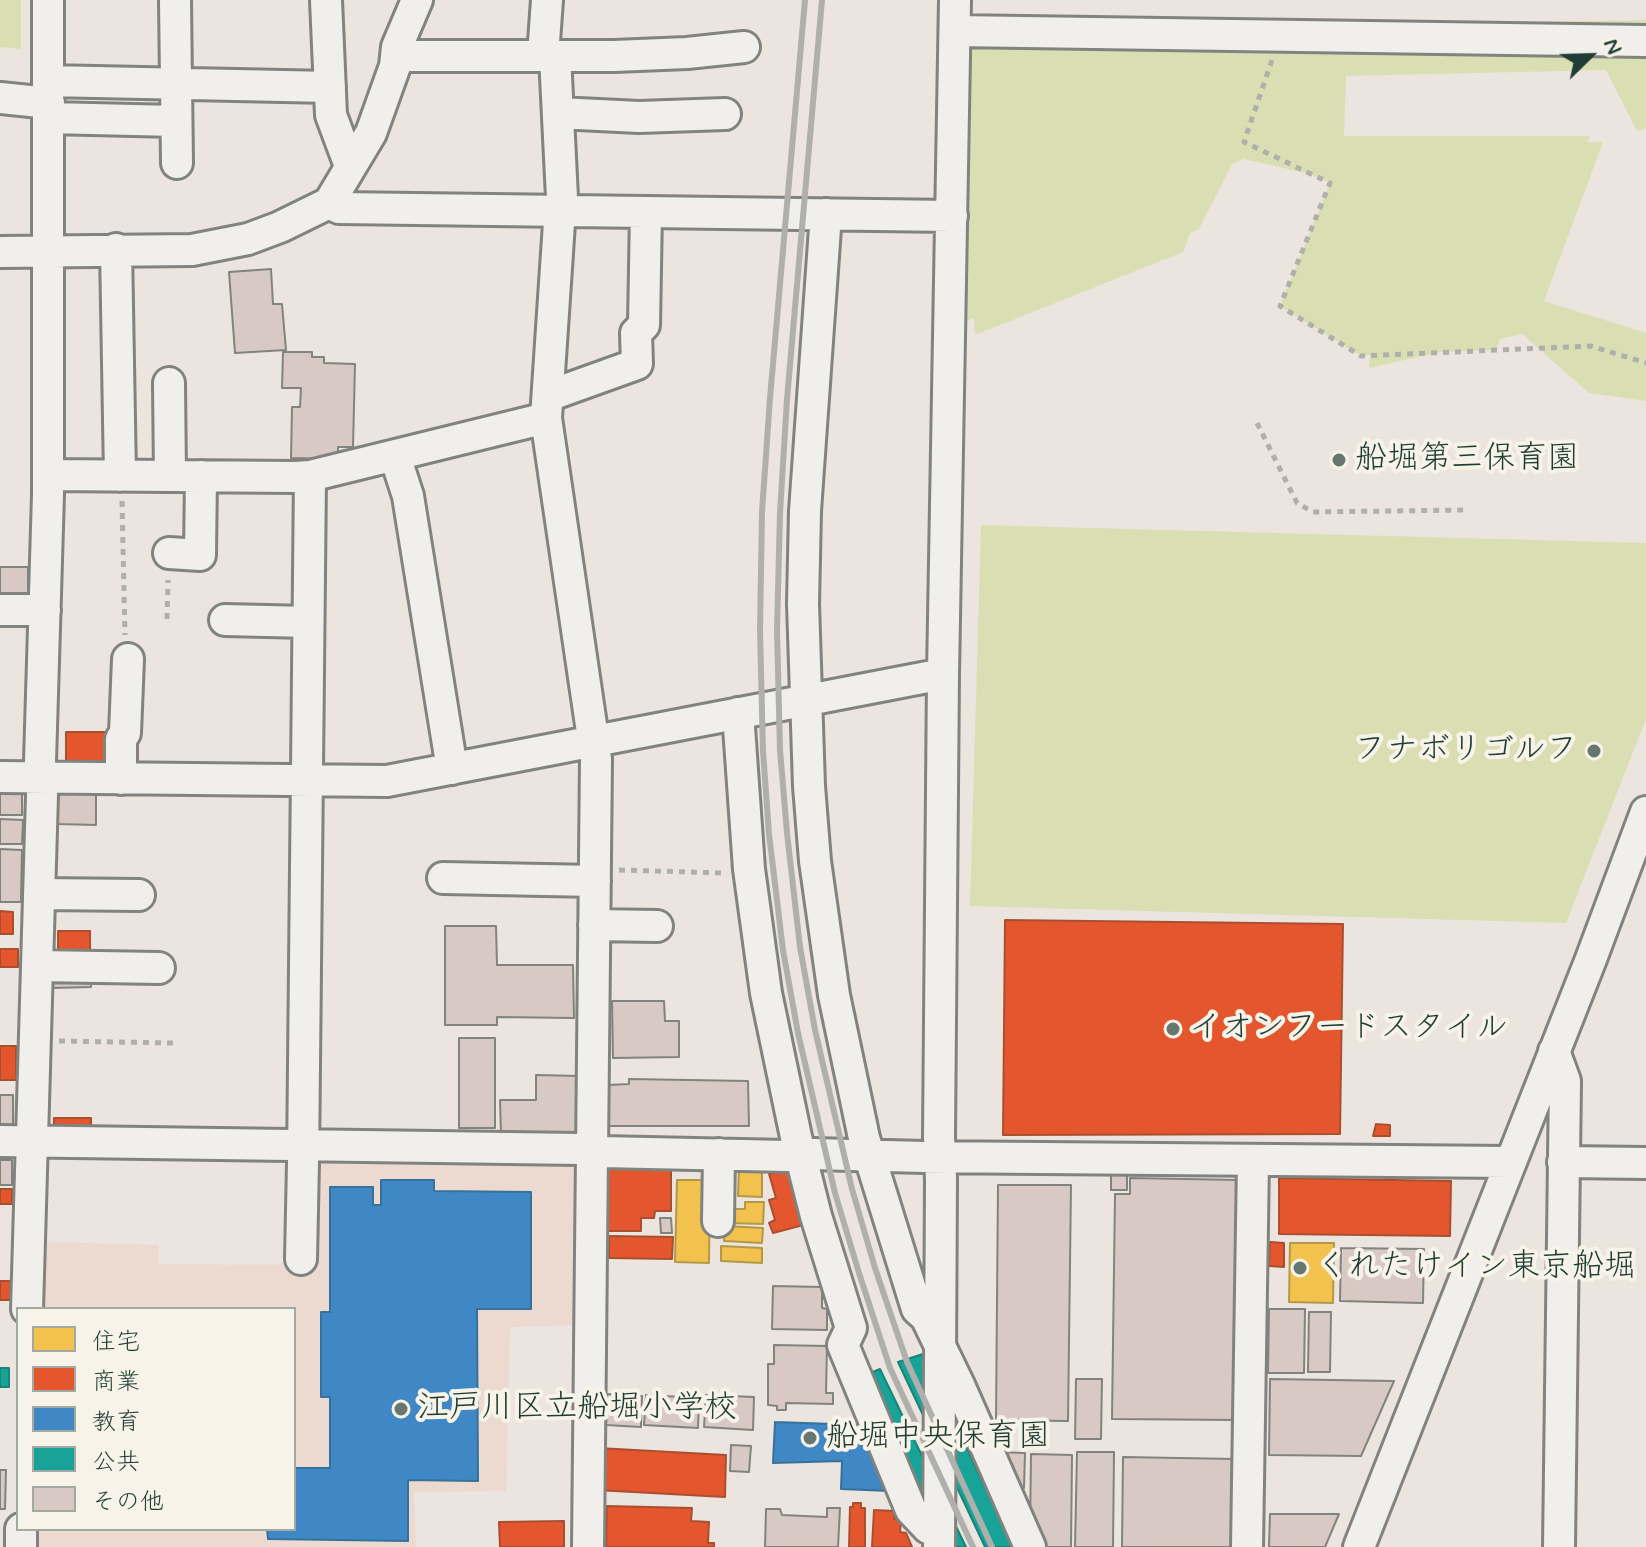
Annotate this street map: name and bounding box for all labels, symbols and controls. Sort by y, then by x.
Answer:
north arrow [1550,16,1630,96]
text: N [1596,34,1628,59]
place label: 船堀第三保育園 [1355,441,1579,479]
marker: 船堀第三保育園 [1330,451,1348,469]
place label: フナボリゴルフ [1354,732,1578,770]
marker: フナボリゴルフ [1585,742,1603,760]
place label: イオンフードスタイル [1189,1010,1508,1048]
marker: イオンフードスタイル [1164,1020,1182,1038]
place label: くれたけイン東京船堀 [1316,1249,1636,1287]
marker: くれたけイン東京船堀 [1291,1259,1309,1277]
legend [16,1307,296,1531]
text: 住宅 [92,1327,140,1358]
text: 商業 [92,1367,140,1398]
place label: 江戸川区立船堀小学校 [417,1390,737,1428]
marker: 江戸川区立船堀小学校 [392,1400,410,1418]
text: 教育 [92,1407,140,1438]
place label: 船堀中央保育園 [826,1419,1050,1457]
marker: 船堀中央保育園 [801,1429,819,1447]
text: 公共 [92,1447,140,1478]
text: その他 [92,1487,164,1518]

